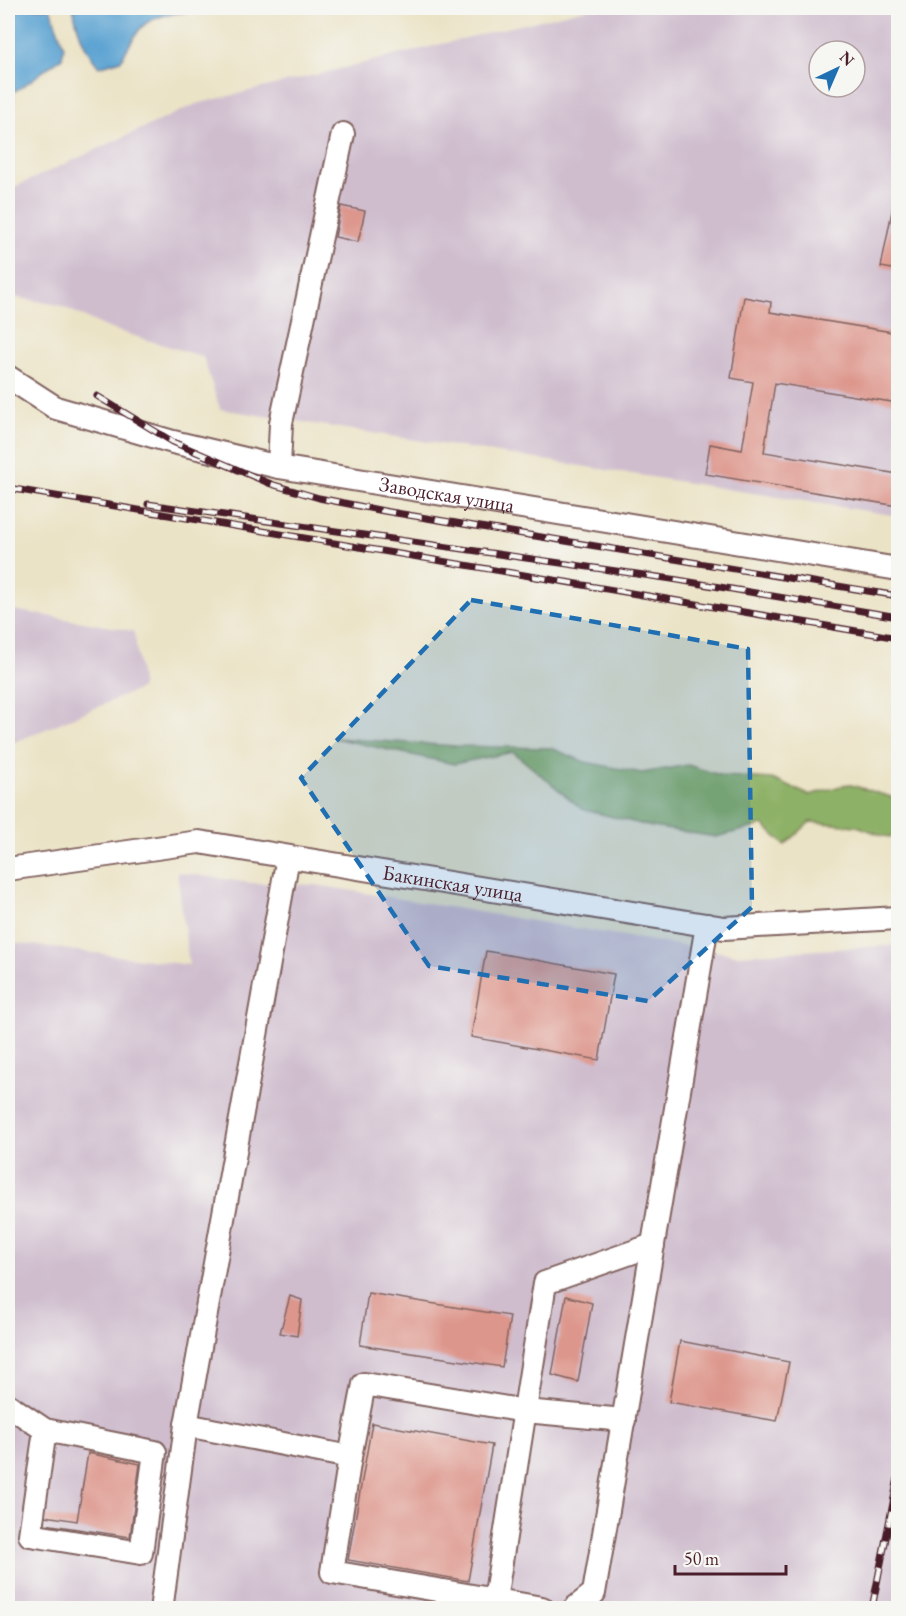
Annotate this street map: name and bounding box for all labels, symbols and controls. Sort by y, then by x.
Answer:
north arrow [807,39,867,99]
text: N [835,47,859,71]
street label: Заводская улица [377,470,517,519]
street label: Бакинская улица [381,858,526,908]
scale bar [675,1538,786,1576]
text: 50 m [684,1547,719,1570]

